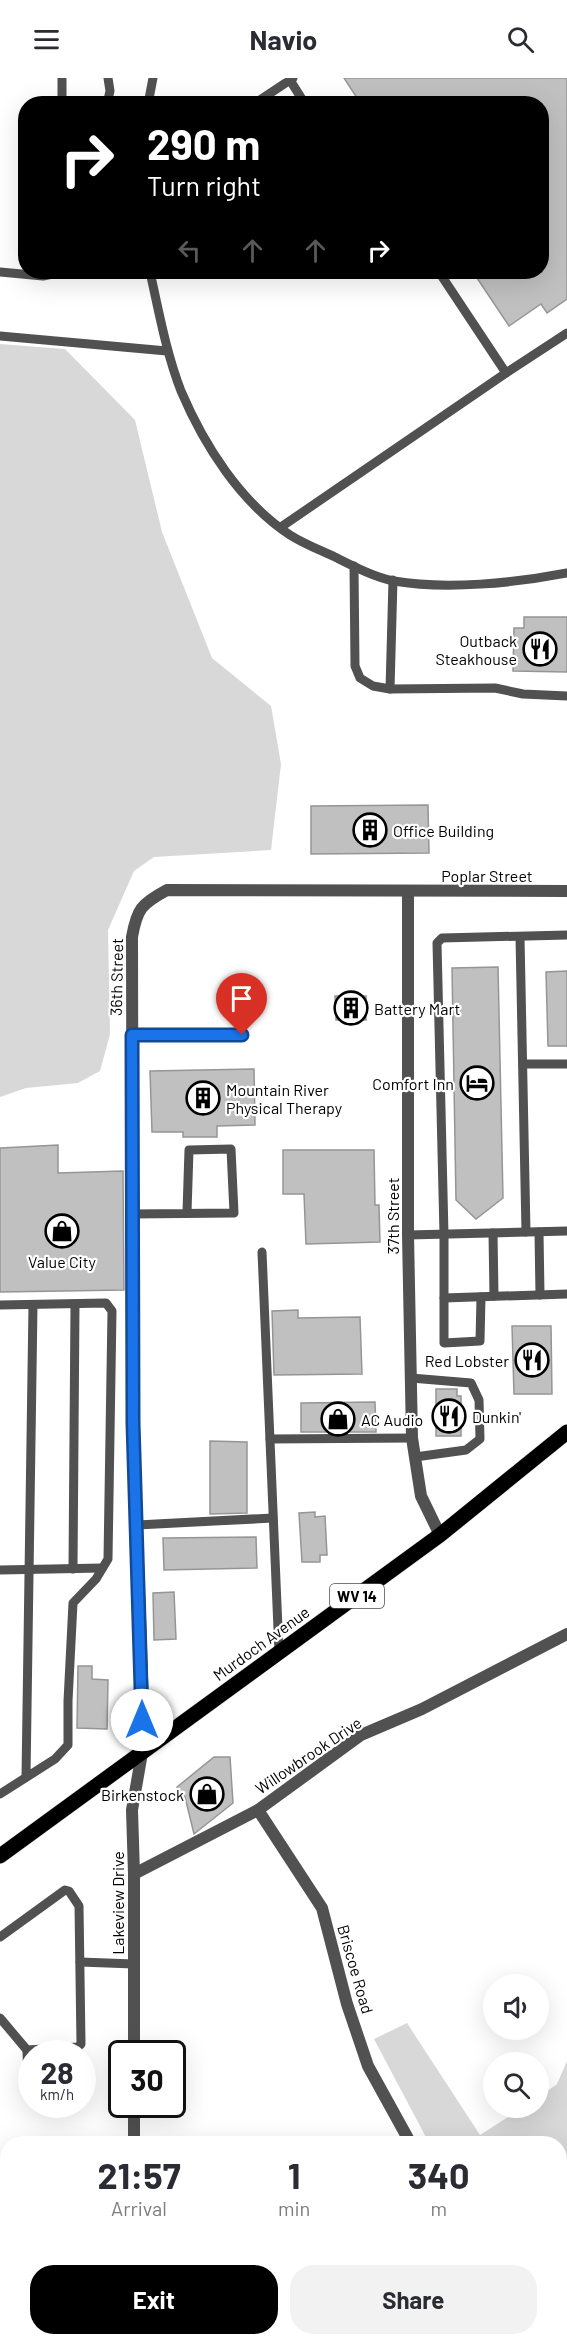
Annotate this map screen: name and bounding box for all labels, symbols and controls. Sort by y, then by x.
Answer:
icon: menu [30,23,63,56]
text: Navio [250,23,317,55]
icon: search [504,23,537,56]
text: 290 m [147,118,260,168]
icon: right [48,120,126,198]
text: Turn right [147,169,261,201]
icon: left [173,234,206,267]
icon: ahead [236,234,269,267]
icon: ahead [299,234,332,267]
icon: right [362,234,395,267]
place label: Outback Steakhouse [435,631,517,668]
restaurant icon: Outback Steakhouse [522,631,558,667]
building icon: Office Building [352,812,388,848]
place label: Office Building [393,821,494,840]
street label: Poplar Street [441,866,533,885]
street label: 36th Street [106,938,126,1016]
pin [216,973,267,1035]
icon: arrive [225,982,258,1015]
building icon: Battery Mart [333,990,369,1026]
place label: Battery Mart [374,999,460,1018]
hotel icon: Comfort Inn [459,1065,495,1101]
place label: Comfort Inn [372,1074,454,1093]
building icon: Mountain River Physical Therapy [185,1080,221,1116]
place label: Mountain River Physical Therapy [226,1080,343,1117]
street label: 37th Street [383,1177,402,1255]
shop icon: Value City [44,1213,80,1249]
place label: Value City [28,1252,97,1271]
restaurant icon: Red Lobster [514,1342,550,1378]
place label: Red Lobster [425,1351,509,1370]
restaurant icon: Dunkin' [431,1398,467,1434]
shop icon: AC Audio [320,1401,356,1437]
place label: Dunkin' [472,1407,521,1426]
place label: AC Audio [361,1410,423,1429]
road number: WV 14 [330,1584,384,1608]
street label: Murdoch Avenue [209,1602,313,1684]
position arrow [110,1688,174,1752]
street label: Willowbrook Drive [251,1712,365,1798]
shop icon: Birkenstock [189,1776,225,1812]
place label: Birkenstock [101,1785,184,1804]
street label: Lakeview Drive [108,1851,127,1955]
street label: Briscoe Road [334,1922,378,2016]
map controls [483,1974,549,2118]
button: sound [483,1974,549,2040]
speed limit sign: 30 [108,2040,186,2118]
button: search [483,2052,549,2118]
text: 28 [40,2054,74,2090]
text: km/h [40,2085,74,2103]
text: 21:57 [97,2153,181,2196]
text: 1 [288,2153,301,2196]
text: 340 [408,2153,470,2196]
text: Arrival [111,2196,167,2220]
text: min [278,2196,310,2220]
text: m [430,2196,447,2220]
button: Exit [30,2265,278,2334]
button: Share [290,2265,537,2334]

